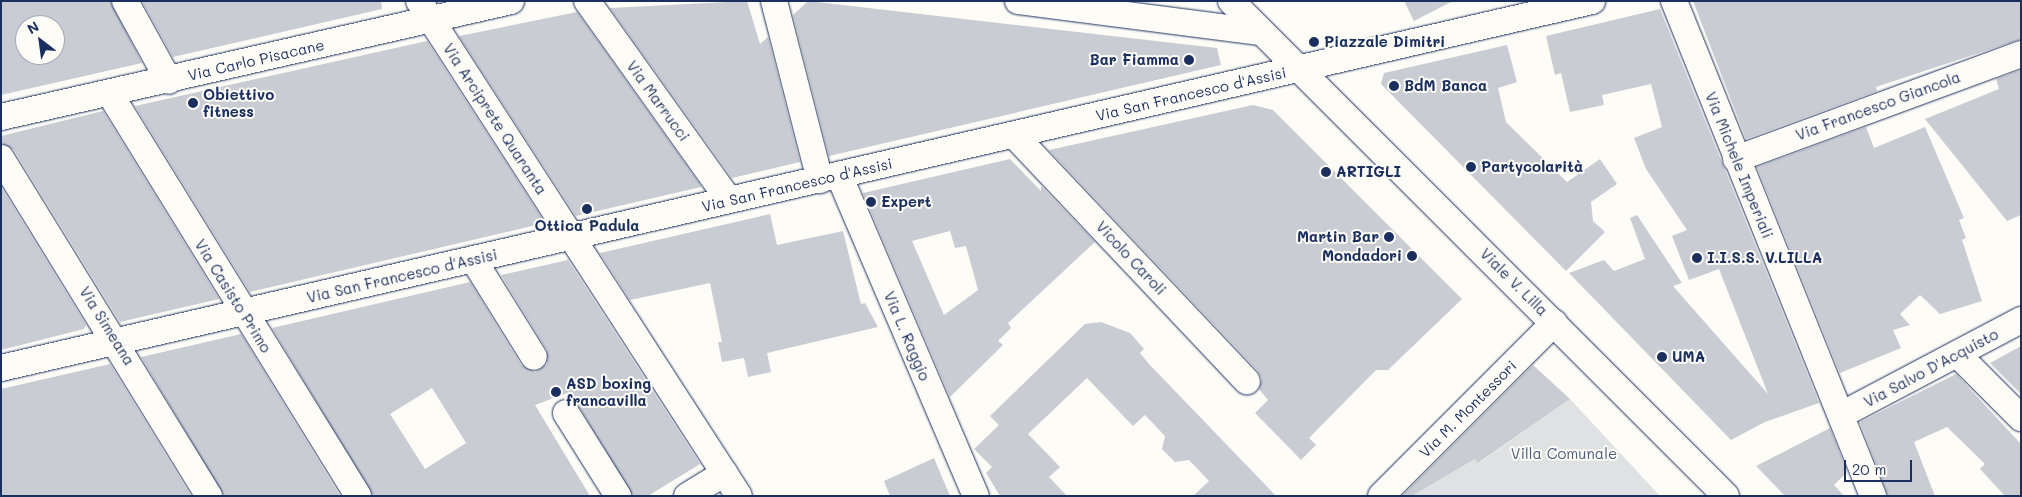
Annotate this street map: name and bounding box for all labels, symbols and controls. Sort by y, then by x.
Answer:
north arrow [15,15,65,65]
text: N [23,17,42,38]
place label: Piazzale Dimitri [1324,33,1445,51]
street label: Via Carlo Pisacane [186,36,326,84]
marker: Piazzale Dimitri [1308,36,1320,48]
street label: Via Arciprete Quaranta [439,40,551,198]
place label: Bar Fiamma [1090,51,1179,69]
marker: Bar Fiamma [1183,54,1195,66]
street label: Via Marrucci [623,57,693,145]
street label: Via San Francesco d'Assisi [1094,63,1288,125]
street label: Via Francesco Giancola [1793,68,1963,144]
place label: BdM Banca [1404,77,1487,95]
marker: BdM Banca [1388,80,1400,92]
place label: Obiettivo fitness [203,85,274,120]
street label: Via Michele Imperiali [1701,89,1777,241]
marker: Obiettivo fitness [187,97,199,109]
street label: Via San Francesco d'Assisi [700,154,894,216]
place label: Partycolarità [1481,158,1583,176]
marker: Partycolarità [1465,161,1477,173]
place label: ARTIGLI [1336,163,1401,181]
marker: ARTIGLI [1320,166,1332,178]
place label: Expert [881,193,931,211]
marker: Expert [865,196,877,208]
marker: Ottica Padula [581,203,593,215]
place label: Ottica Padula [535,217,639,235]
street label: Vicolo Caroli [1092,217,1170,299]
place label: Martin Bar [1297,228,1379,246]
marker: Martin Bar [1383,231,1395,243]
street label: Via Casisto Primo [191,236,275,356]
street label: Viale V. Lilla [1476,244,1552,320]
street label: Via San Francesco d'Assisi [305,245,499,307]
place label: Mondadori [1322,247,1402,265]
place label: I.I.S.S. V.LILLA [1707,249,1822,267]
marker: Mondadori [1406,250,1418,262]
marker: I.I.S.S. V.LILLA [1691,252,1703,264]
street label: Via Simeana [76,283,138,369]
street label: Via L. Raggio [880,289,934,383]
street label: Via Salvo D'Acquisto [1861,325,2001,411]
place label: UMA [1672,348,1705,366]
marker: UMA [1656,351,1668,363]
street label: Via M. Montessori [1416,357,1520,461]
place label: ASD boxing francavilla [566,374,651,409]
marker: ASD boxing francavilla [550,386,562,398]
park label: Villa Comunale [1511,445,1617,463]
scale bar [1847,450,1914,482]
text: 20 m [1852,459,1886,479]

